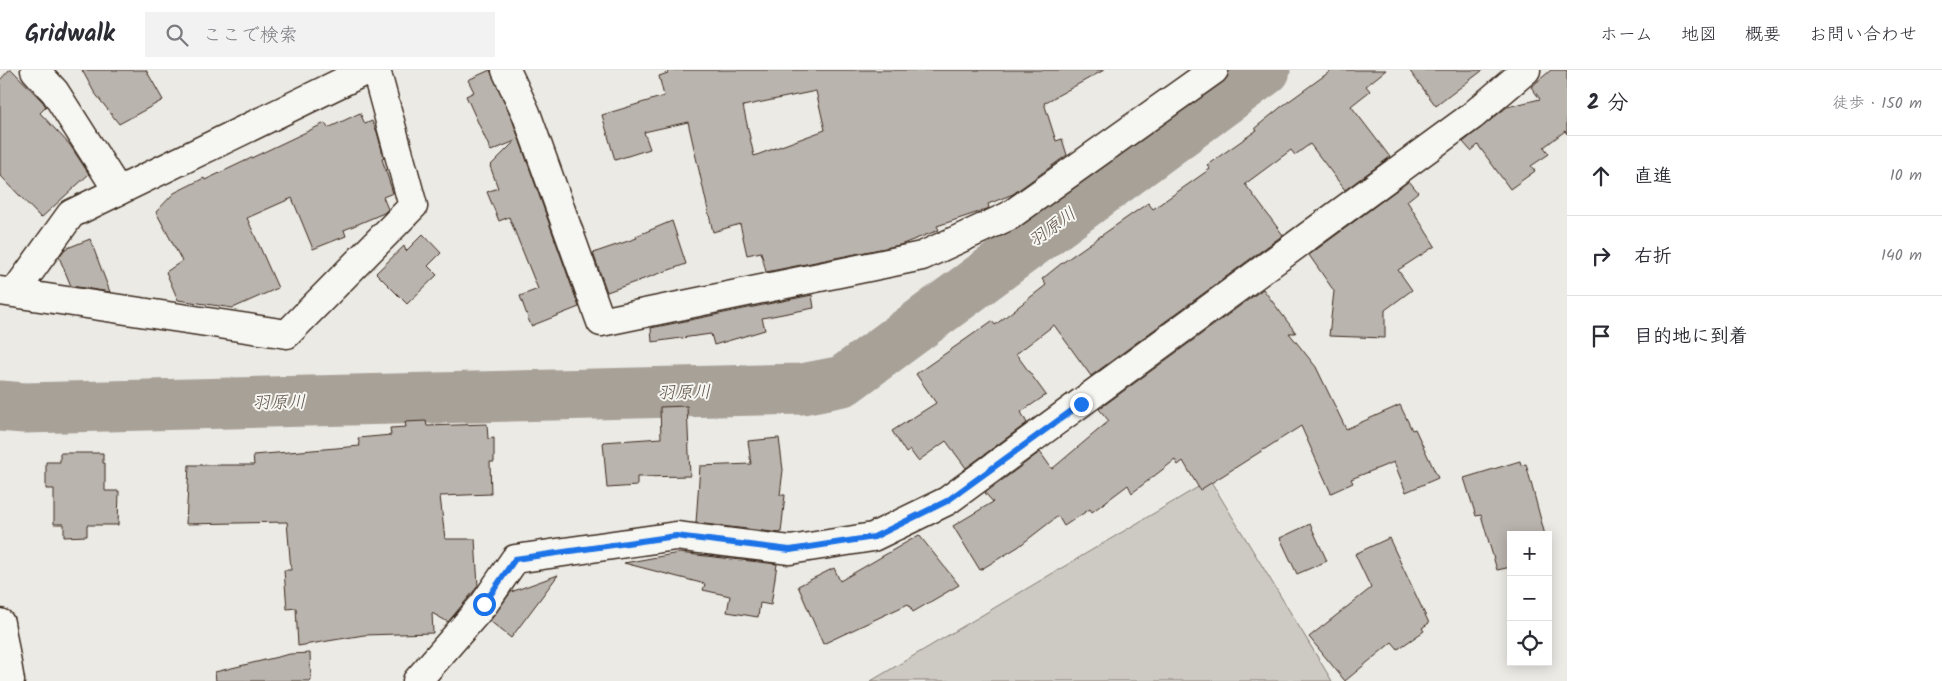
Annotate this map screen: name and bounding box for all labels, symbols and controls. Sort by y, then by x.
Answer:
search box [145,12,495,57]
text: Gridwalk [25,15,115,54]
icon: search [163,21,191,49]
text: ここで検索 [203,21,298,51]
text: ホーム [1600,21,1653,50]
text: 地図 [1681,21,1717,50]
text: 概要 [1745,21,1781,50]
text: お問い合わせ [1809,21,1917,50]
text: 2 分 [1587,87,1628,120]
text: 徒歩 · 150 m [1833,91,1922,116]
icon: ahead [1587,162,1615,190]
text: 直進 [1634,162,1672,192]
text: 10 m [1890,163,1922,188]
water label: 羽原川 [1023,201,1083,256]
icon: right [1587,242,1615,270]
text: 右折 [1634,242,1672,272]
text: 140 m [1881,243,1922,268]
icon: arrive [1587,322,1615,350]
text: 目的地に到着 [1634,322,1748,352]
water label: 羽原川 [657,379,711,408]
water label: 羽原川 [252,389,306,418]
route end [1070,393,1093,416]
map controls [1507,531,1552,666]
button: + [1507,531,1552,576]
button: − [1507,576,1552,621]
route start [473,593,496,616]
button: locate [1507,621,1552,666]

